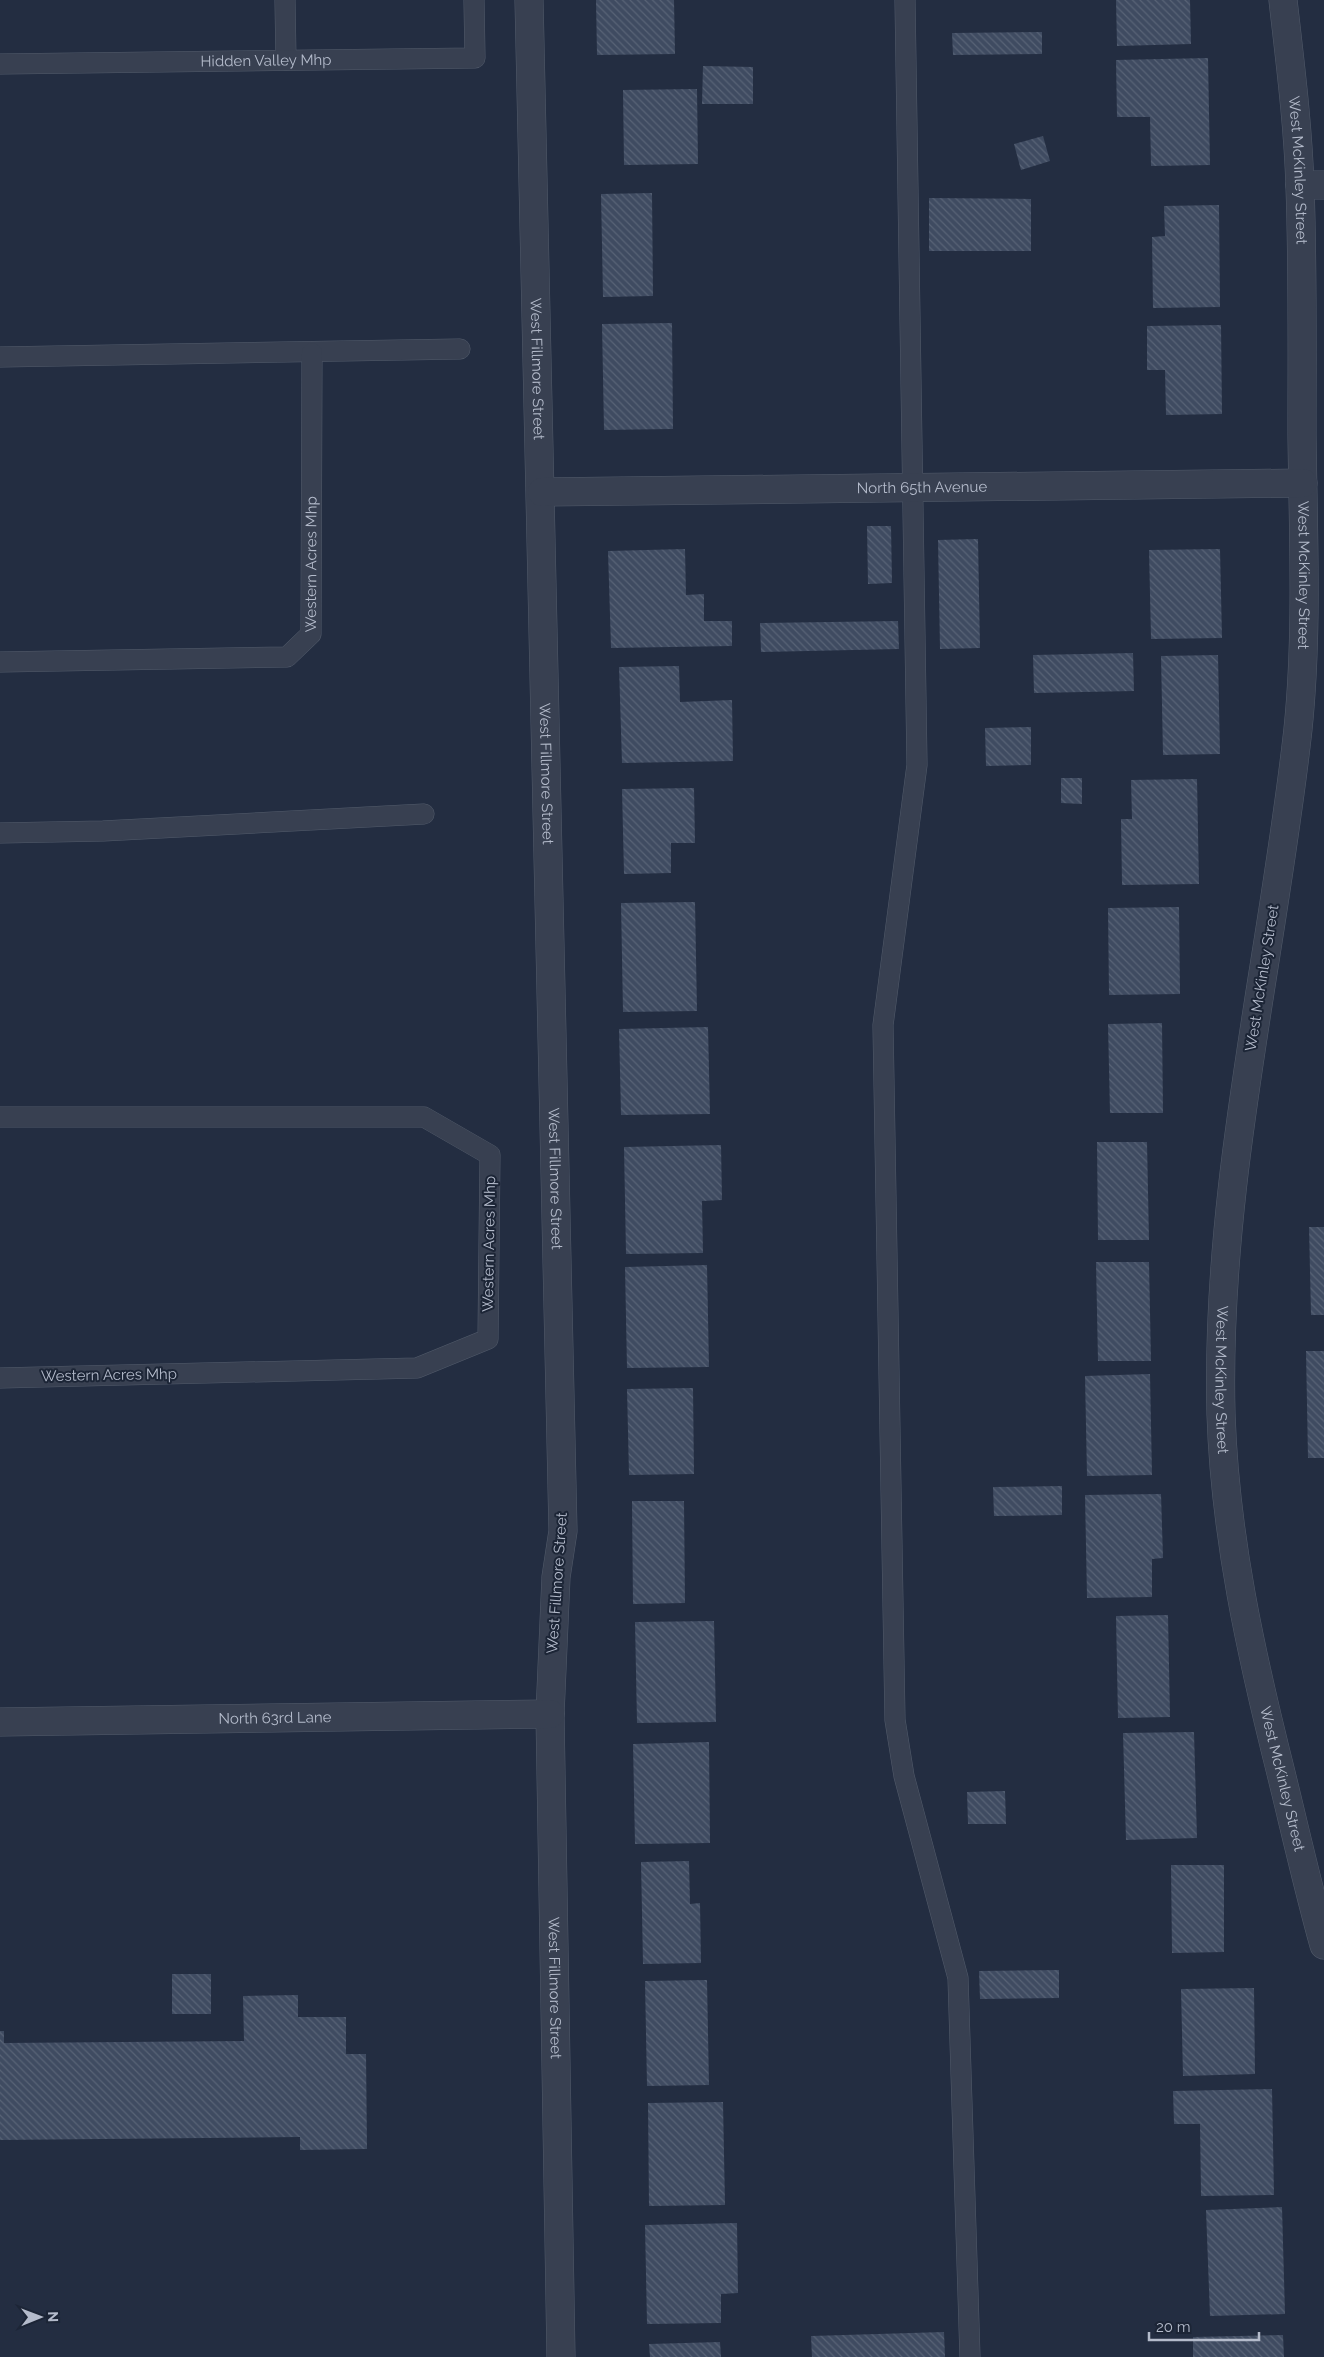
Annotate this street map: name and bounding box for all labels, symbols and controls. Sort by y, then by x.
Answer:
street label: Hidden Valley Mhp [200,51,332,70]
street label: West McKinley Street [1285,95,1311,245]
street label: West Fillmore Street [527,298,548,440]
street label: North 65th Avenue [857,478,987,497]
street label: Western Acres Mhp [302,496,320,632]
street label: West McKinley Street [1294,501,1313,650]
street label: West Fillmore Street [536,703,557,845]
street label: West McKinley Street [1242,903,1282,1053]
street label: West Fillmore Street [545,1108,566,1250]
street label: Western Acres Mhp [479,1176,499,1312]
street label: West McKinley Street [1212,1305,1232,1455]
street label: Western Acres Mhp [41,1365,177,1385]
street label: West Fillmore Street [543,1512,571,1654]
street label: West McKinley Street [1256,1705,1309,1853]
street label: North 63rd Lane [218,1708,332,1728]
street label: West Fillmore Street [544,1917,565,2059]
north arrow [15,2292,65,2342]
scale bar [1149,2310,1259,2342]
text: N [45,2311,61,2322]
text: 20 m [1156,2318,1191,2336]

